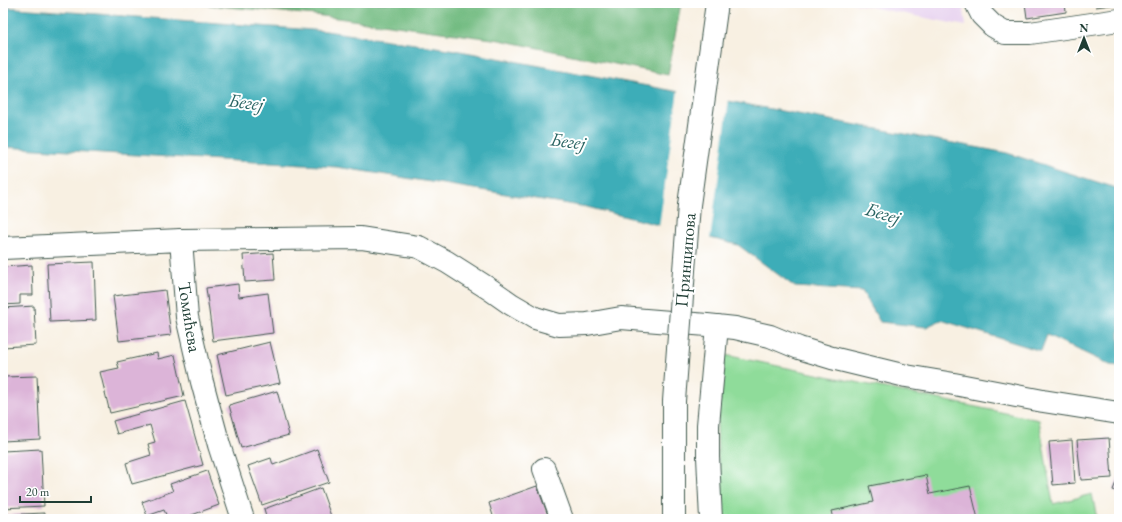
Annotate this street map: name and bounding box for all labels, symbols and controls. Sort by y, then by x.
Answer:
north arrow [1064,18,1104,58]
text: N [1080,21,1089,35]
water label: Бегеј [226,87,266,117]
water label: Бегеј [548,126,588,156]
water label: Бегеј [862,196,904,230]
street label: Принципова [669,211,701,308]
street label: Томићева [173,280,207,355]
scale bar [20,478,91,504]
text: 20 m [26,484,50,500]

